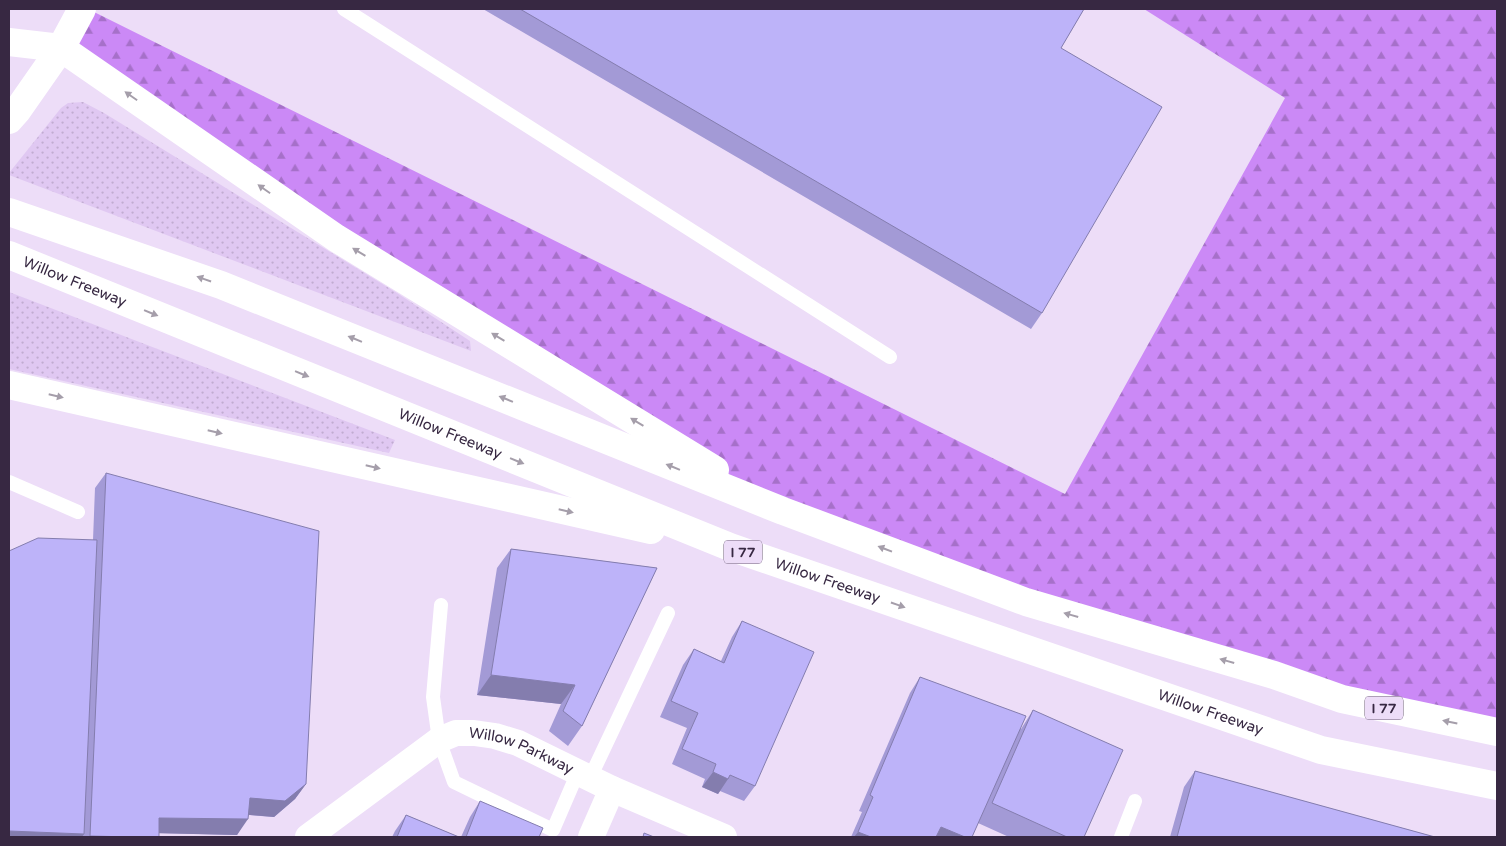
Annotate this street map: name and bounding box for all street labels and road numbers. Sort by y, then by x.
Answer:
street label: Willow Freeway [20,253,129,311]
street label: Willow Freeway [396,405,505,463]
road number: I 77 [724,540,762,564]
street label: Willow Freeway [772,554,883,607]
street label: Willow Freeway [1155,686,1266,739]
road number: I 77 [1365,696,1403,720]
street label: Willow Parkway [468,723,577,778]

